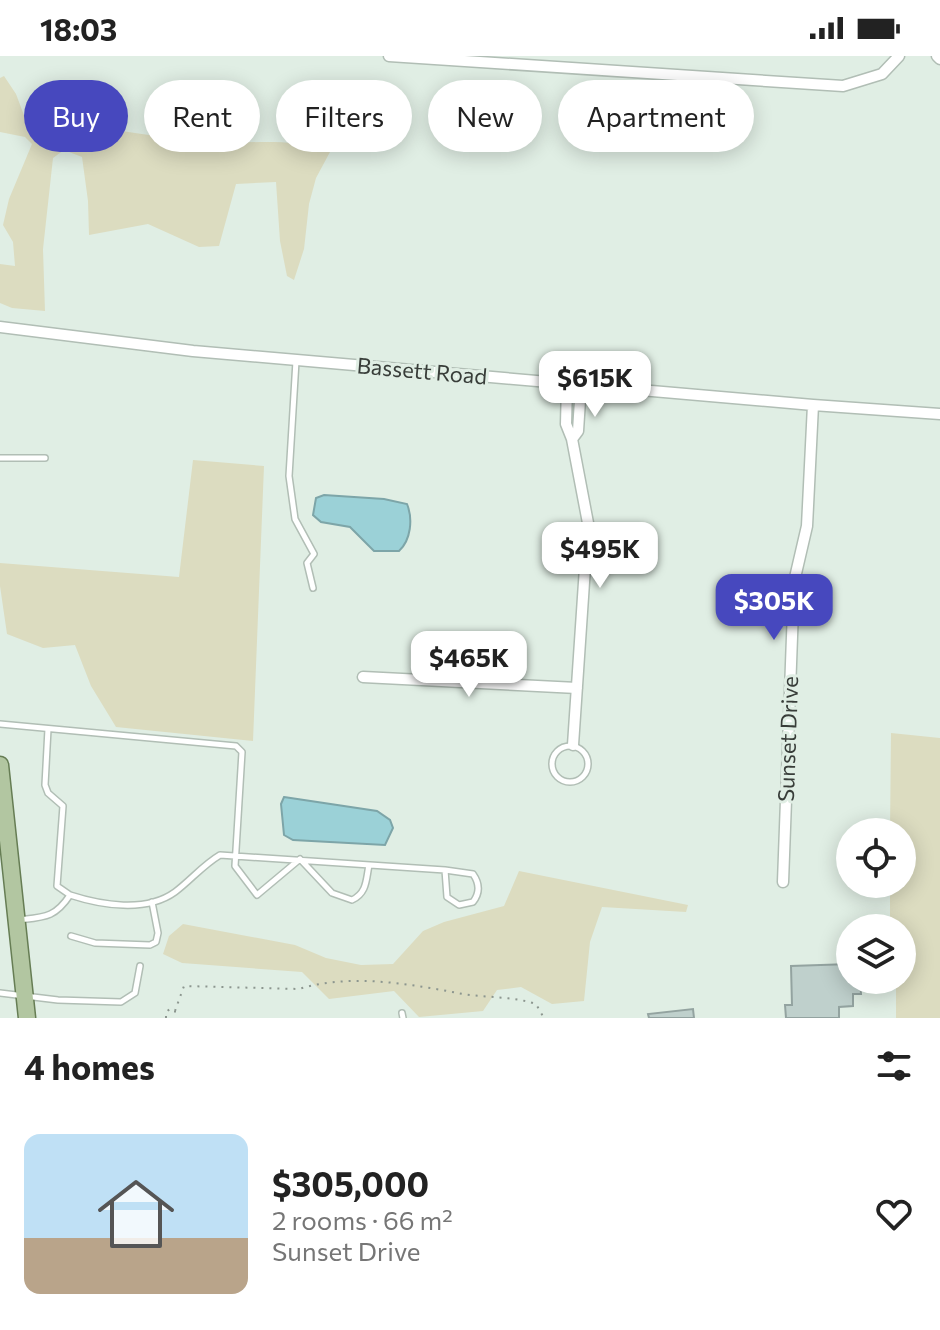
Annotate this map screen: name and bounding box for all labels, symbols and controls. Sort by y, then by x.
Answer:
text: 18:03 [40,10,117,47]
chip: Buy [24,80,128,152]
chip: Rent [144,80,260,152]
chip: Filters [276,80,412,152]
chip: New [428,80,542,152]
chip: Apartment [558,80,754,152]
street label: Bassett Road [356,351,488,390]
pin: $615K [539,351,651,419]
text: $615K [557,361,633,392]
pin: $495K [544,522,656,590]
text: $495K [560,532,640,563]
pin: $305K [718,574,830,642]
text: $305K [734,584,814,615]
pin: $465K [413,631,525,699]
text: $465K [429,641,509,672]
street label: Sunset Drive [772,676,803,802]
map controls [836,818,916,994]
button: locate [836,818,916,898]
button: layers [836,914,916,994]
icon: filters [872,1044,916,1088]
text: 4 homes [24,1045,155,1087]
text: $305,000 [272,1162,429,1204]
icon: home [88,1166,184,1262]
icon: heart [872,1192,916,1236]
text: 2 rooms · 66 m² [272,1204,453,1235]
text: Sunset Drive [272,1235,420,1266]

